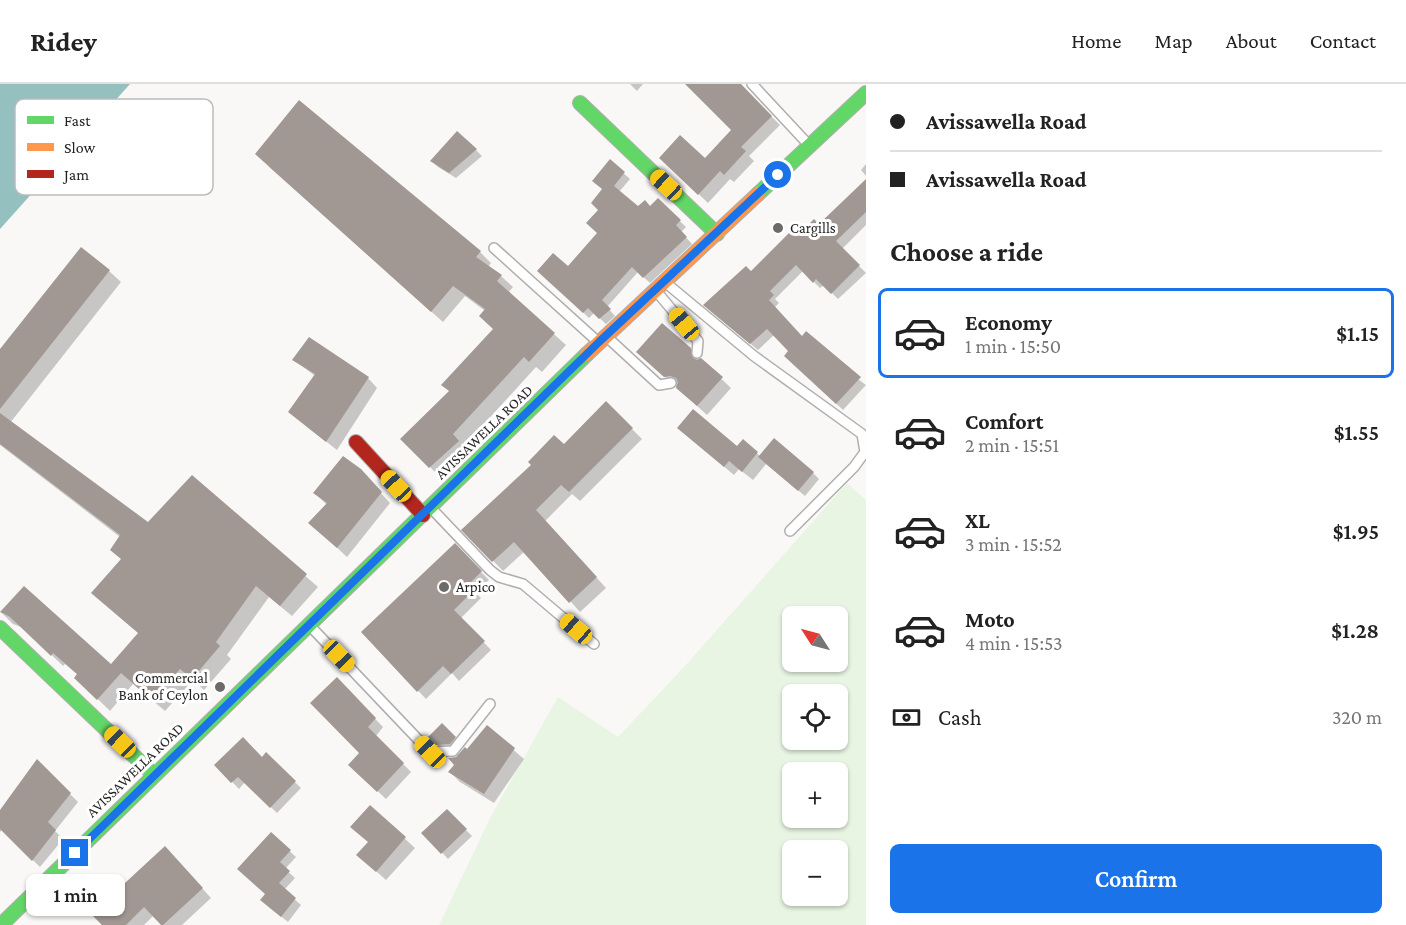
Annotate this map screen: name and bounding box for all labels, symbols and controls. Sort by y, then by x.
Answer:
text: Ridey [30,26,97,57]
text: Home [1071,29,1121,53]
text: Map [1154,29,1193,53]
text: About [1226,29,1277,53]
text: Contact [1310,29,1376,53]
legend [15,99,213,195]
text: Avissawella Road [926,109,1087,134]
text: Fast [64,112,91,129]
text: Slow [64,139,96,156]
route start [764,161,791,188]
text: Jam [62,166,89,184]
car [647,166,685,204]
text: Avissawella Road [926,167,1087,192]
place label: Cargills [790,220,836,237]
marker: Cargills [771,221,785,235]
text: Choose a ride [890,237,1043,267]
car [666,304,702,344]
icon: car [893,306,947,360]
text: Economy [965,310,1052,335]
text: $1.15 [1336,321,1379,346]
text: 1 min · 15:50 [965,335,1061,357]
street label: AVISSAWELLA ROAD [432,382,536,482]
icon: car [893,405,947,459]
text: Comfort [965,409,1043,434]
text: $1.55 [1334,420,1379,445]
text: 2 min · 15:51 [965,434,1059,456]
car [377,467,415,505]
icon: car [893,504,947,558]
text: XL [965,508,990,533]
text: $1.95 [1333,519,1379,544]
text: 3 min · 15:52 [965,533,1062,555]
place label: Arpico [456,579,495,596]
marker: Arpico [437,580,451,594]
icon: car [893,603,947,657]
north arrow [782,606,848,672]
map controls [782,606,848,906]
text: Moto [965,607,1015,632]
car [557,610,595,648]
text: $1.28 [1331,618,1379,643]
text: 4 min · 15:53 [965,632,1063,654]
car [320,637,358,675]
place label: Commercial Bank of Ceylon [118,670,208,704]
marker: Commercial Bank of Ceylon [213,680,227,694]
button: locate [782,684,848,750]
icon: cash [890,701,923,734]
text: Cash [938,705,982,730]
text: 320 m [1332,706,1382,728]
street label: AVISSAWELLA ROAD [83,720,187,820]
car [101,723,139,761]
car [411,733,449,771]
button: + [782,762,848,828]
route end [61,839,88,866]
button: − [782,840,848,906]
button: Confirm [890,844,1382,913]
callout: 1 min [26,874,124,916]
text: 1 min [53,884,98,906]

